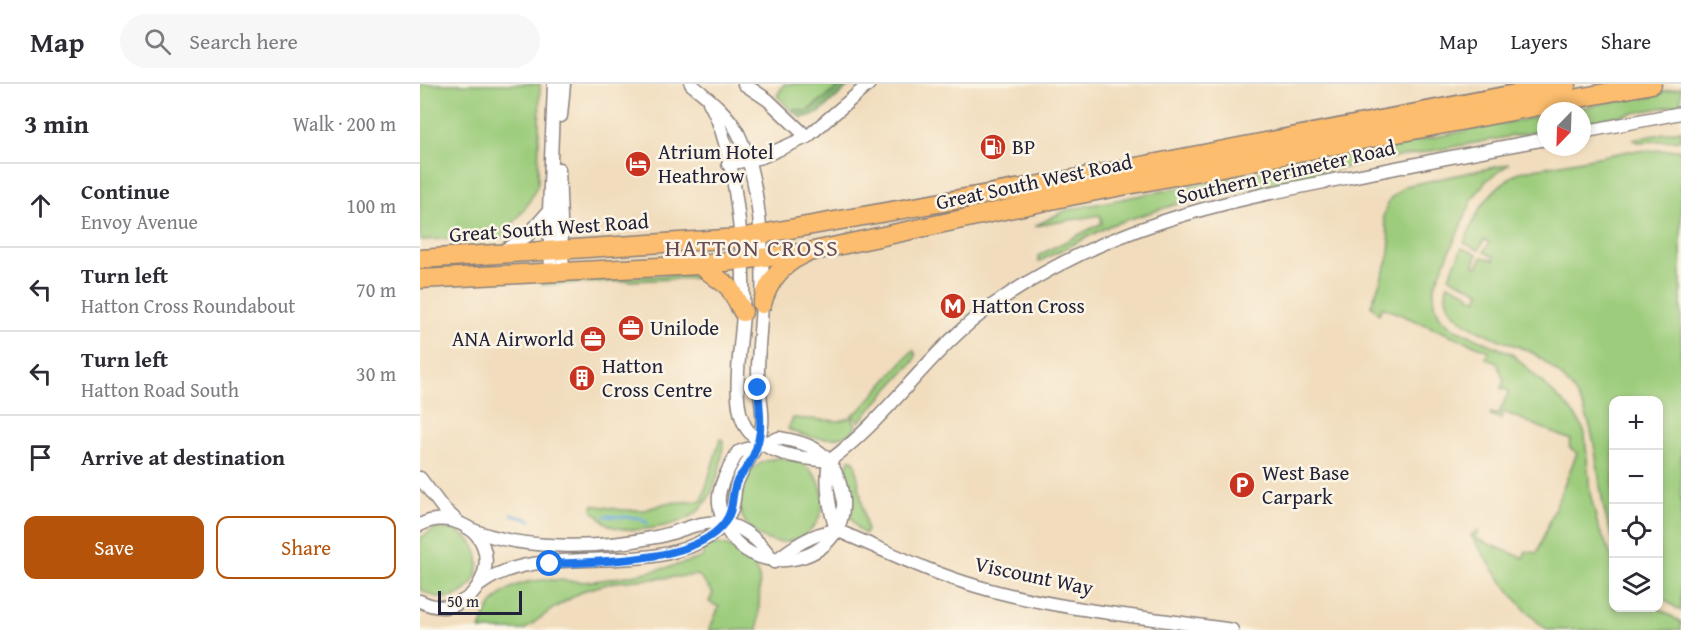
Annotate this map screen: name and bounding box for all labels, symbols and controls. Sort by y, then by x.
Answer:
search box [120,14,540,68]
text: Map [30,21,84,62]
icon: search [141,25,174,58]
text: Search here [189,25,298,57]
text: Map [1439,26,1478,57]
text: Layers [1511,26,1568,57]
text: Share [1601,26,1651,57]
north arrow [1537,102,1591,156]
text: 3 min [24,104,89,143]
text: Walk · 200 m [293,109,396,138]
place label: BP [1012,131,1035,162]
street label: Southern Perimeter Road [1173,131,1399,212]
fuel station icon: BP [978,132,1008,162]
place label: Atrium Hotel Heathrow [658,136,774,191]
street label: Great South West Road [933,145,1136,217]
hotel icon: Atrium Hotel Heathrow [623,149,653,179]
text: Continue [81,175,170,207]
icon: ahead [24,189,57,222]
text: 100 m [346,191,396,220]
street label: Great South West Road [448,205,651,250]
text: Envoy Avenue [81,207,198,236]
district label: HATTON CROSS [665,230,839,265]
text: Turn left [81,259,168,291]
icon: left [24,273,57,306]
text: 70 m [356,275,396,304]
place label: Hatton Cross [972,290,1085,321]
text: Hatton Cross Roundabout [81,291,295,320]
metro station icon: Hatton Cross [938,291,968,321]
place label: Unilode [650,312,719,343]
office icon: Unilode [616,313,646,343]
place label: ANA Airworld [452,323,575,354]
office icon: ANA Airworld [578,324,608,354]
text: Turn left [81,343,168,375]
place label: Hatton Cross Centre [602,350,713,405]
icon: left [24,357,57,390]
text: 30 m [356,359,396,388]
building icon: Hatton Cross Centre [567,363,597,393]
route end [744,374,770,400]
text: Hatton Road South [81,375,239,404]
map controls [1609,396,1663,612]
button: + [1609,396,1663,450]
icon: arrive [24,441,57,474]
text: Arrive at destination [81,441,285,473]
button: − [1609,450,1663,504]
place label: West Base Carpark [1262,457,1349,512]
parking icon: West Base Carpark [1227,470,1257,500]
button: locate [1609,504,1663,558]
button: Save [24,516,204,579]
button: Share [216,516,396,579]
street label: Viscount Way [972,548,1097,603]
route start [536,550,562,576]
button: layers [1609,558,1663,612]
scale bar [438,588,522,616]
text: 50 m [447,589,479,613]

